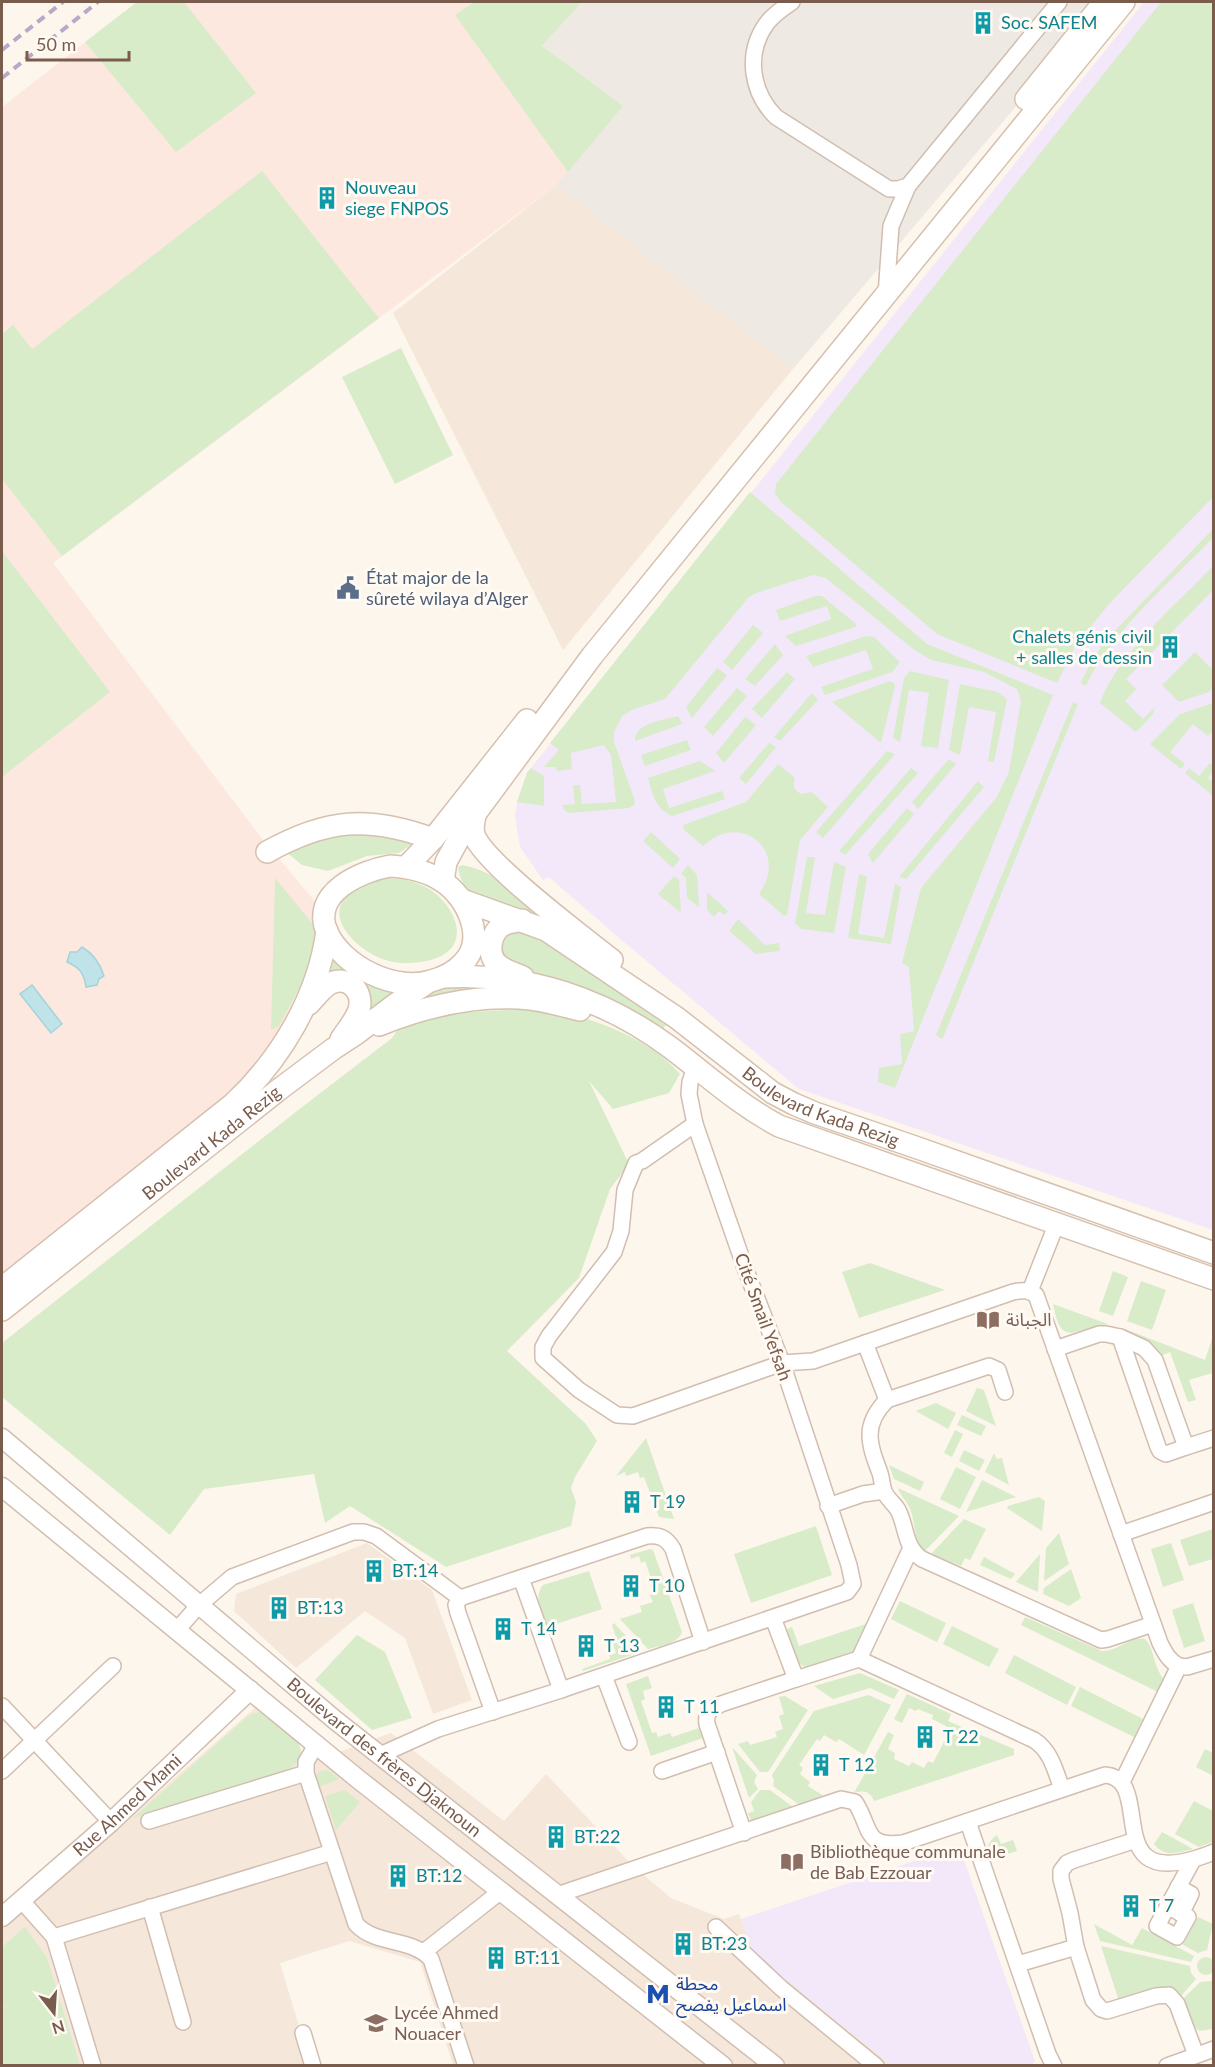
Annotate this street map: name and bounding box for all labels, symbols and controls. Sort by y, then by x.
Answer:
building icon: Soc. SAFEM [970,10,996,36]
place label: Soc. SAFEM [1001,11,1097,33]
scale bar [27,24,129,62]
text: 50 m [36,33,76,55]
place label: Nouveau siege FNPOS [345,176,449,219]
building icon: Nouveau siege FNPOS [314,185,340,211]
place label: État major de la sûreté wilaya d’Alger [366,566,529,609]
public building icon: État major de la sûreté wilaya d’Alger [335,575,361,601]
place label: Chalets génis civil + salles de dessin [1012,625,1152,668]
building icon: Chalets génis civil + salles de dessin [1157,634,1183,660]
street label: Boulevard Kada Rezig [738,1061,902,1151]
street label: Boulevard Kada Rezig [137,1080,285,1204]
street label: Cité Smail Yefsah [731,1250,797,1384]
library icon: الجبانة [975,1307,1001,1333]
place label: الجبانة [1006,1308,1051,1330]
building icon: T 19 [619,1489,645,1515]
place label: T 19 [650,1490,686,1512]
building icon: BT:14 [361,1558,387,1584]
place label: BT:14 [392,1559,438,1581]
building icon: T 10 [618,1573,644,1599]
place label: T 10 [649,1574,685,1596]
building icon: BT:13 [266,1595,292,1621]
place label: BT:13 [297,1596,343,1618]
building icon: T 14 [490,1616,516,1642]
place label: T 14 [521,1617,557,1639]
building icon: T 13 [573,1633,599,1659]
place label: T 13 [604,1634,640,1656]
street label: Boulevard des frères Djaknoun [283,1672,486,1841]
building icon: T 11 [653,1694,679,1720]
place label: T 11 [684,1695,720,1717]
building icon: T 22 [912,1724,938,1750]
place label: T 22 [943,1725,979,1747]
street label: Rue Ahmed Mami [68,1749,186,1860]
building icon: T 12 [808,1752,834,1778]
place label: T 12 [839,1753,875,1775]
building icon: BT:22 [543,1824,569,1850]
place label: BT:22 [574,1825,620,1847]
place label: Bibliothèque communale de Bab Ezzouar [810,1840,1006,1883]
library icon: Bibliothèque communale de Bab Ezzouar [779,1849,805,1875]
building icon: BT:12 [385,1863,411,1889]
place label: BT:12 [416,1864,462,1886]
building icon: T 7 [1118,1893,1144,1919]
place label: T 7 [1149,1894,1174,1916]
building icon: BT:23 [670,1931,696,1957]
place label: BT:23 [701,1932,747,1954]
building icon: BT:11 [483,1945,509,1971]
place label: BT:11 [514,1946,560,1968]
place label: محطة اسماعيل يفصح [676,1972,787,2018]
metro station icon: محطة اسماعيل يفصح [645,1981,671,2007]
north arrow [24,1983,84,2043]
place label: Lycée Ahmed Nouacer [394,2001,499,2044]
school or university icon: Lycée Ahmed Nouacer [363,2010,389,2036]
text: N [50,2017,67,2039]

